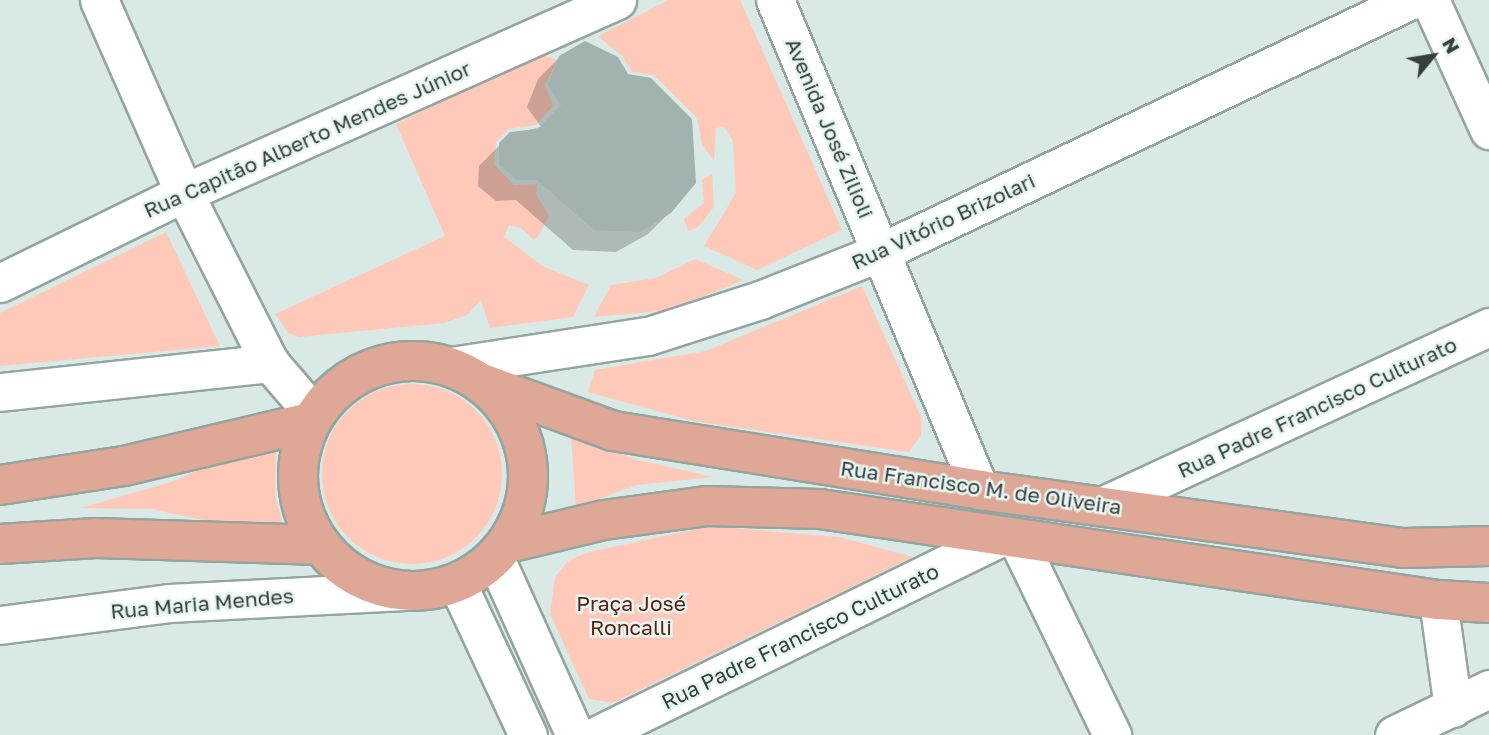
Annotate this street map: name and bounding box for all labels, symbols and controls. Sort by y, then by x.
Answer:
north arrow [1398,21,1468,91]
text: N [1438,33,1465,57]
street label: Avenida José Zilioli [781,34,879,222]
street label: Rua Capitão Alberto Mendes Júnior [140,55,474,223]
street label: Rua Vitório Brizolari [847,167,1039,275]
street label: Rua Padre Francisco Culturato [1173,331,1461,483]
street label: Rua Francisco M. de Oliveira [839,455,1123,519]
street label: Rua Padre Francisco Culturato [657,558,943,714]
street label: Rua Maria Mendes [109,582,295,624]
park label: Praça José Roncalli [576,590,686,640]

